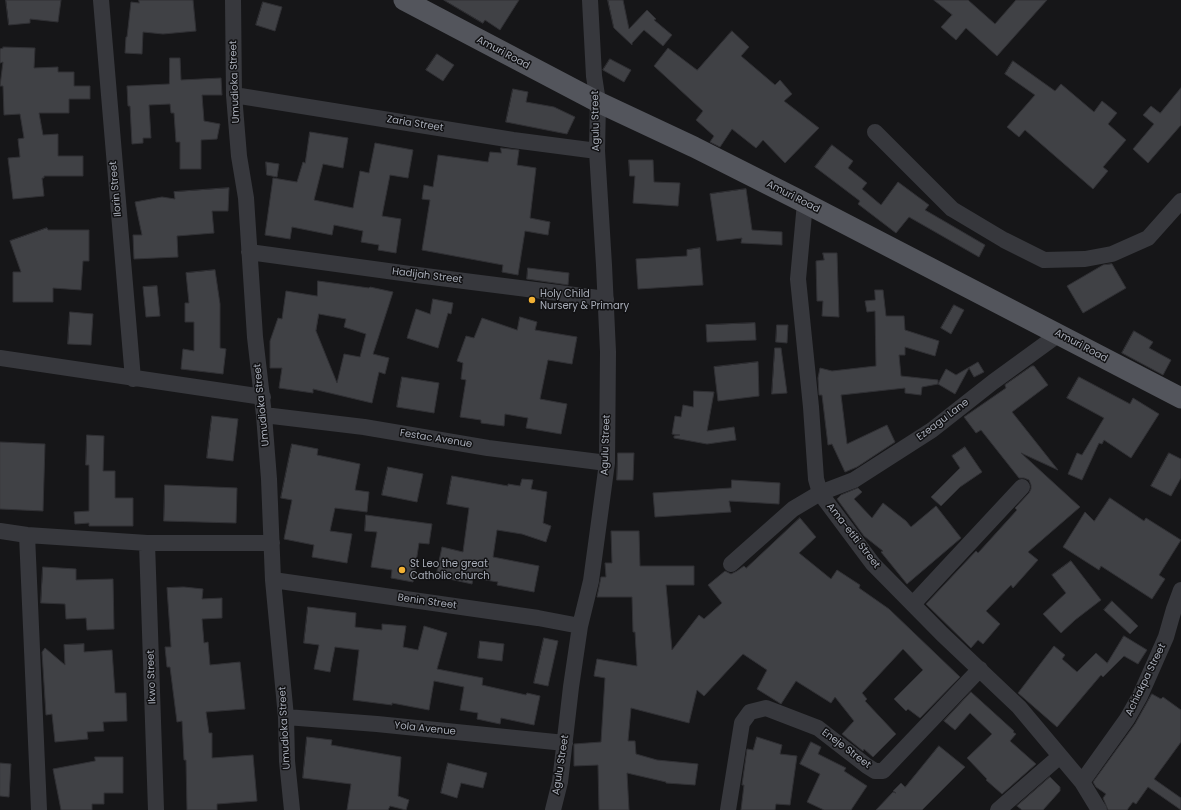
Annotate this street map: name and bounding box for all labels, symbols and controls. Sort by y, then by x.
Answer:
street label: Amuri Road [474,34,532,72]
street label: Umudioka Street [228,40,242,124]
street label: Agulu Street [589,91,603,151]
street label: Zaria Street [386,114,444,134]
street label: Ilorin Street [108,161,124,217]
street label: Amuri Road [764,178,822,216]
street label: Hadijah Street [391,266,463,286]
place label: Holy Child Nursery & Primary [540,288,629,312]
marker: Holy Child Nursery & Primary [527,295,537,305]
street label: Amuri Road [1052,327,1110,365]
street label: Umudioka Street [252,363,272,447]
street label: Ezeagu Lane [915,397,971,443]
street label: Agulu Street [599,414,613,476]
street label: Festac Avenue [399,427,473,451]
street label: Ama-etiti Street [824,501,882,571]
place label: St Leo the great Catholic church [410,558,490,582]
marker: St Leo the great Catholic church [397,565,407,575]
street label: Benin Street [397,592,457,612]
street label: Achiakpa Street [1123,642,1169,718]
street label: Ikwo Street [145,650,159,704]
street label: Umudioka Street [277,686,293,770]
street label: Yola Avenue [394,720,456,738]
street label: Eneje Street [819,727,873,771]
street label: Agulu Street [550,734,572,796]

